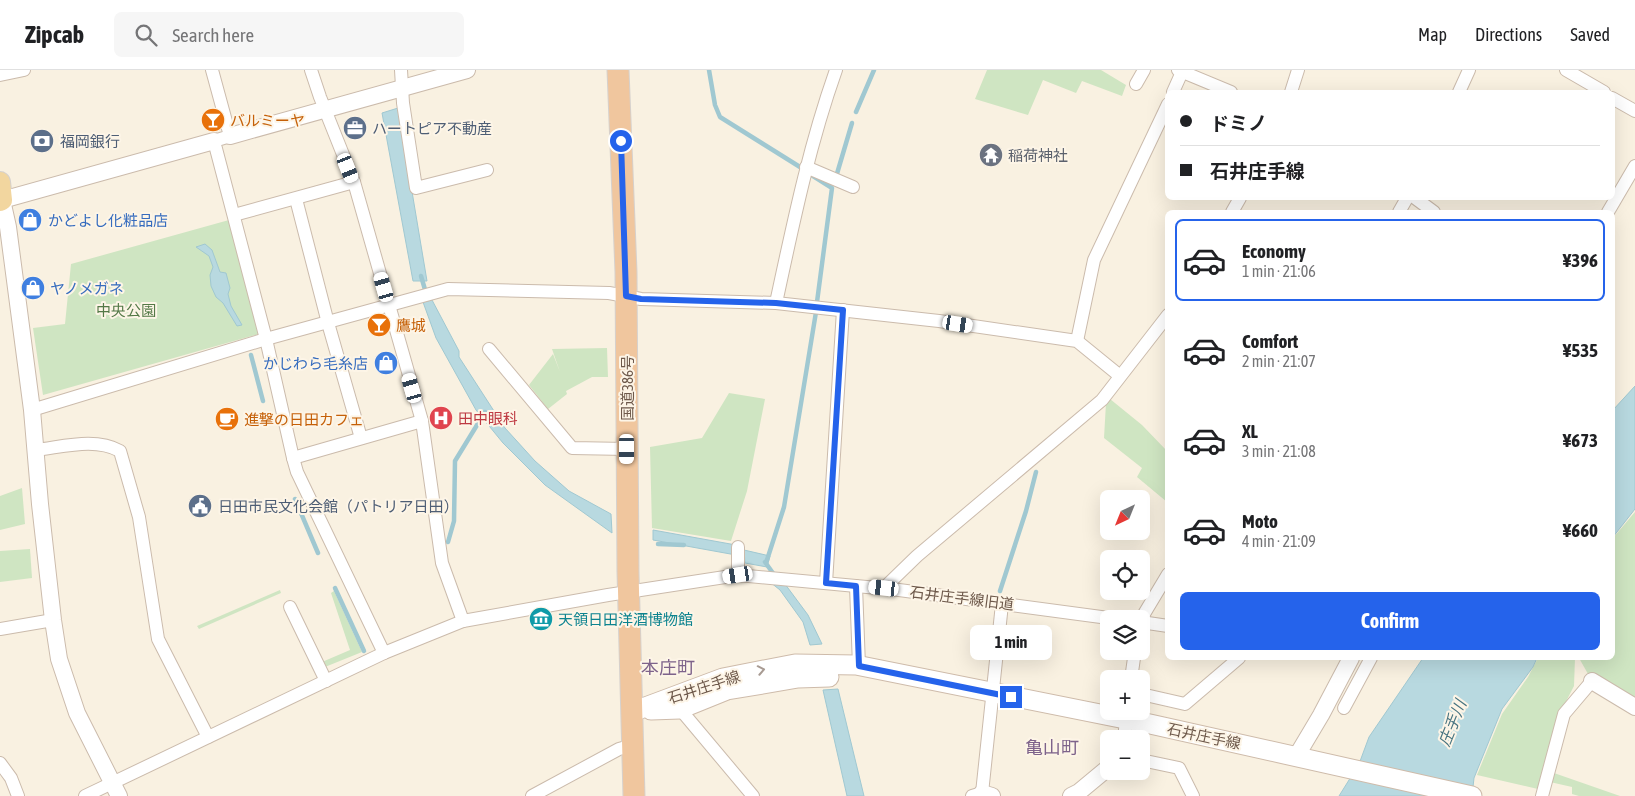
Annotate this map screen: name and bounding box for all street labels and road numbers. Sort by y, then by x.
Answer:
street label: 国道386号 [619,355,636,421]
street label: 石井庄手線旧道 [909,583,1015,613]
street label: 石井庄手線 [666,667,742,707]
street label: 石井庄手線 [1166,720,1242,752]

